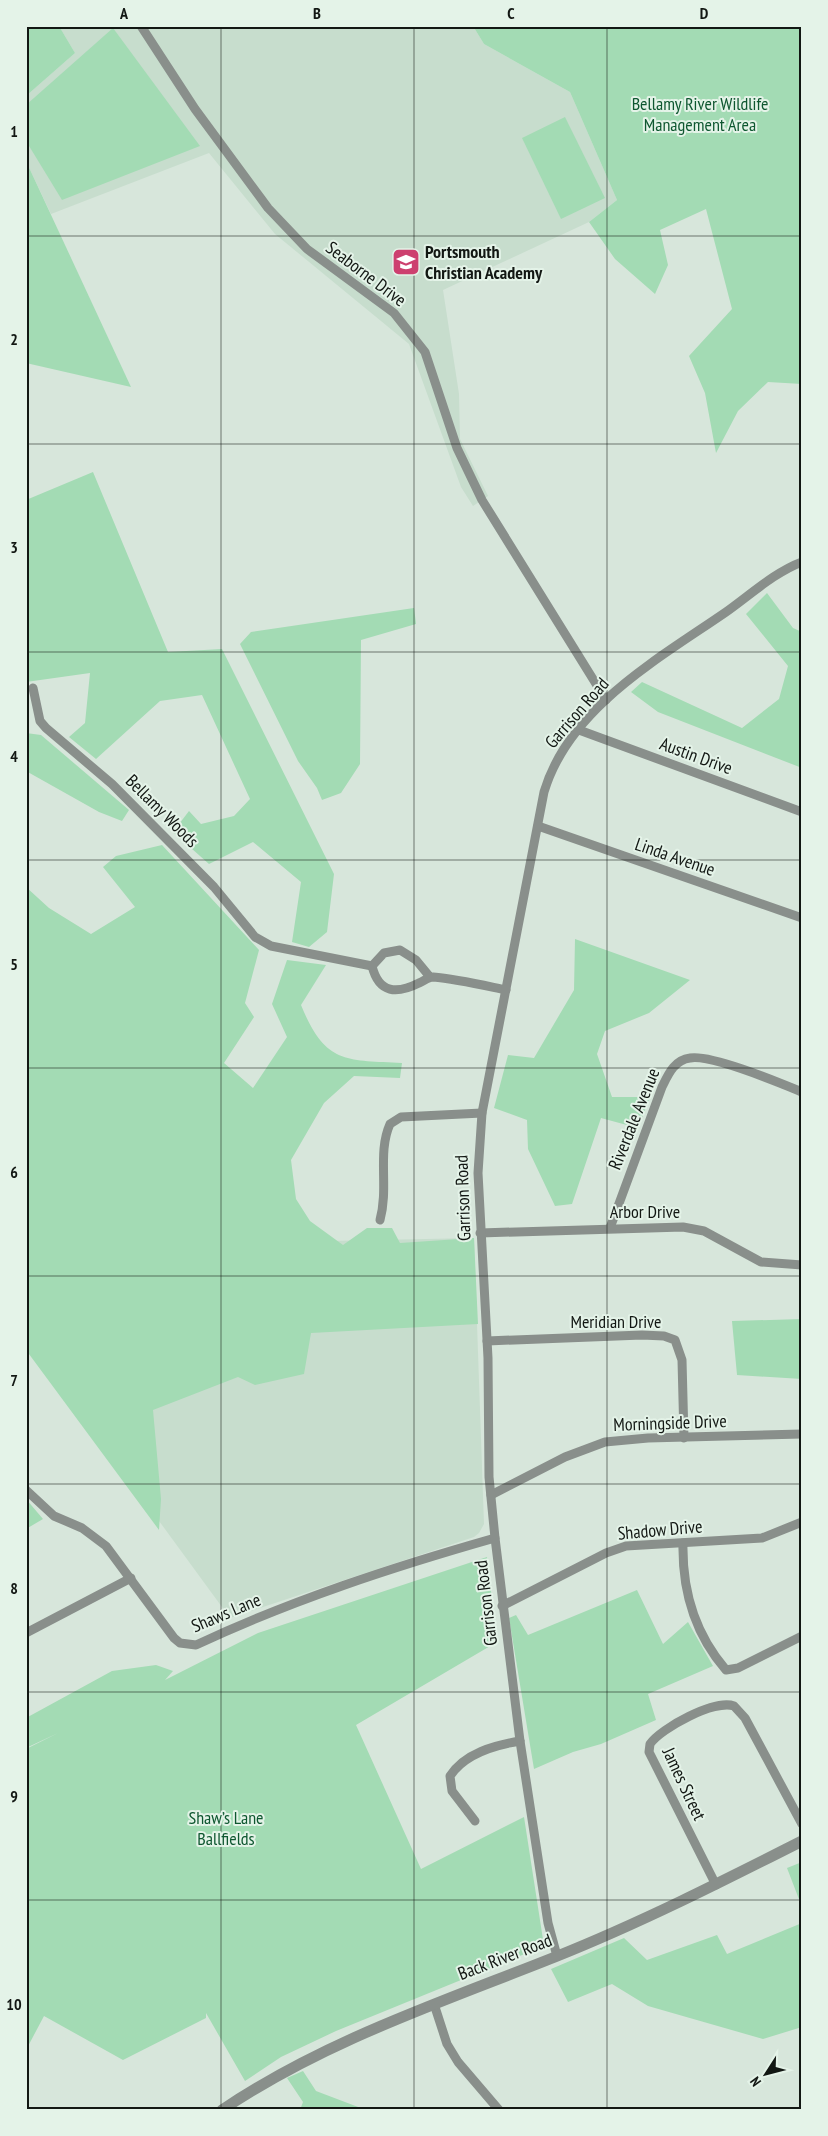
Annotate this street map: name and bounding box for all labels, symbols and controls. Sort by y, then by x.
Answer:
text: A [119,3,129,23]
text: B [313,3,321,23]
text: C [507,3,515,23]
text: D [700,3,709,23]
park label: Bellamy River Wildlife Management Area [632,92,768,136]
text: 1 [10,121,18,141]
street label: Seaborne Drive [322,236,411,311]
place label: Portsmouth Christian Academy [425,240,543,284]
school or university icon: Portsmouth Christian Academy [391,247,421,277]
text: 2 [10,329,18,349]
text: 3 [10,537,18,557]
street label: Garrison Road [540,673,614,753]
street label: Austin Drive [657,732,736,779]
text: 4 [10,746,18,766]
street label: Bellamy Woods [121,769,204,852]
street label: Linda Avenue [632,832,718,881]
text: 5 [10,954,18,974]
street label: Riverdale Avenue [603,1065,664,1173]
street label: Garrison Road [450,1155,475,1241]
text: 6 [10,1162,18,1182]
street label: Arbor Drive [610,1200,680,1223]
street label: Meridian Drive [570,1310,662,1333]
text: 7 [10,1370,18,1390]
street label: Morningside Drive [613,1409,727,1436]
street label: Shadow Drive [617,1514,703,1545]
street label: Garrison Road [469,1559,502,1647]
text: 8 [10,1578,18,1598]
street label: Shaws Lane [188,1588,264,1637]
street label: James Street [657,1743,711,1824]
text: 9 [10,1786,18,1806]
park label: Shaw’s Lane Ballfields [188,1806,264,1850]
street label: Back River Road [455,1928,555,1985]
text: 10 [6,1994,22,2014]
north arrow [740,2048,790,2098]
text: N [746,2073,765,2090]

